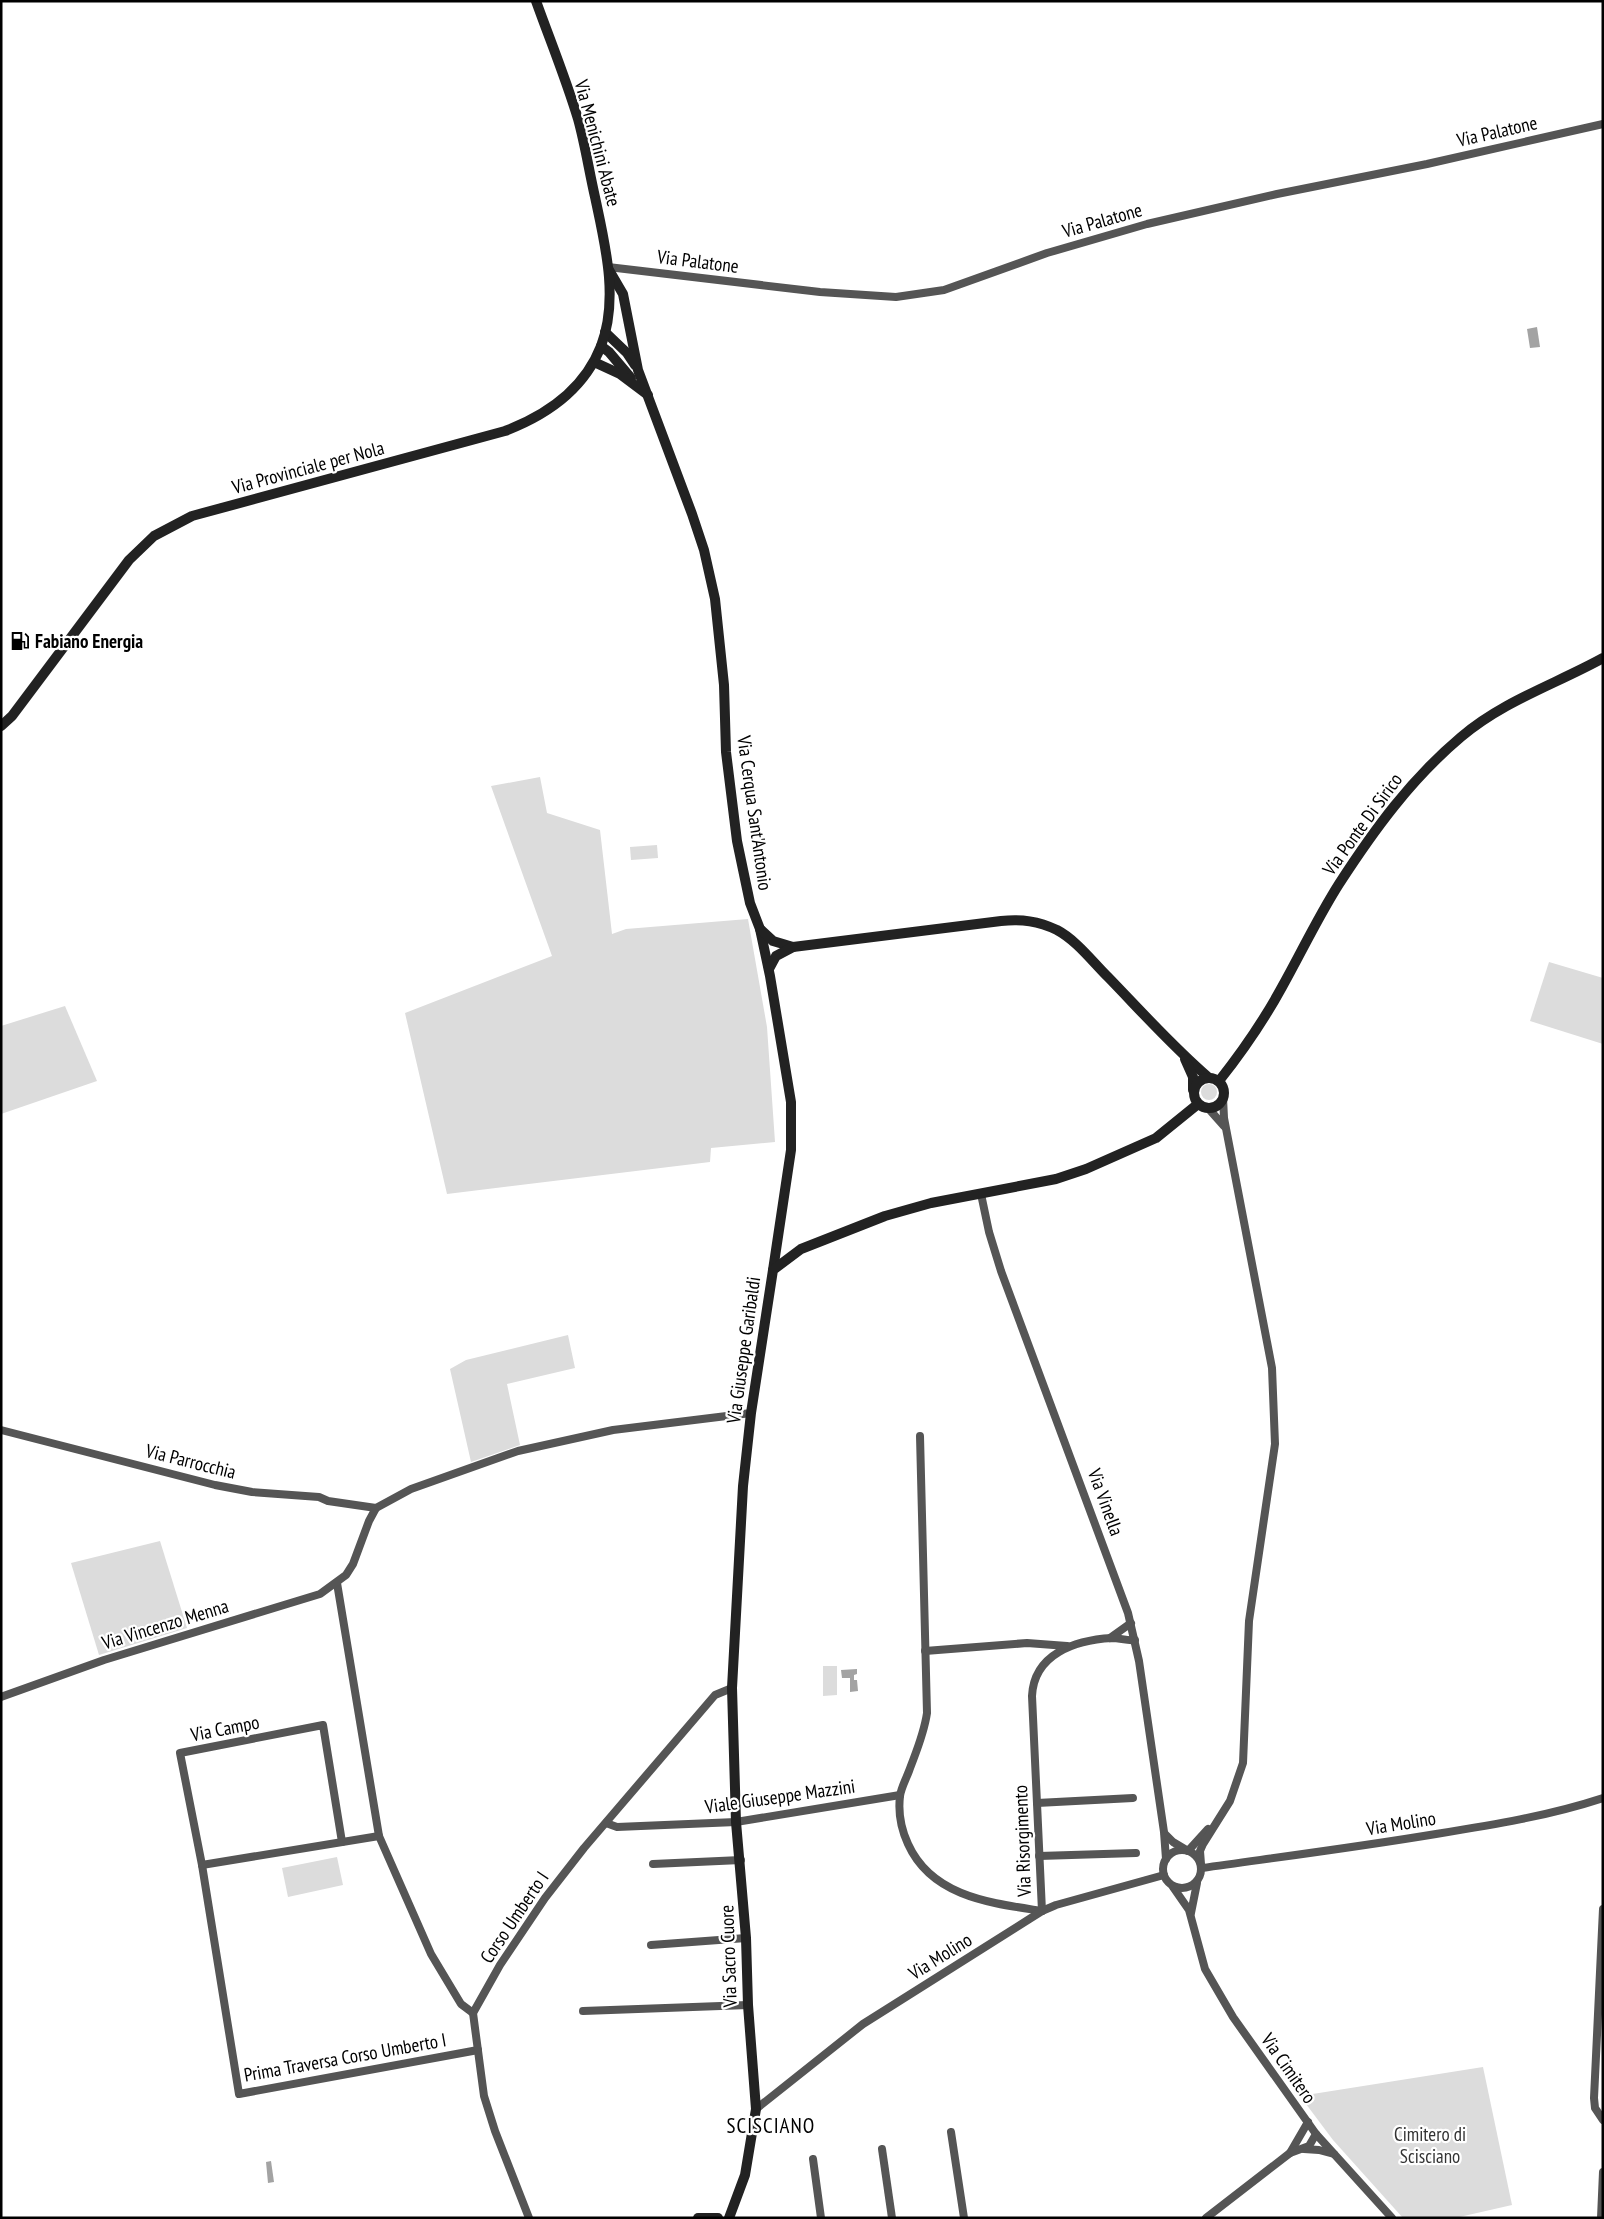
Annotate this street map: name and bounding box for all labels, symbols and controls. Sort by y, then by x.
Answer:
street label: Via Menichini Abate [569,76,626,209]
street label: Via Palatone [1454,110,1540,152]
street label: Via Palatone [1058,197,1145,243]
street label: Via Palatone [655,244,740,278]
street label: Via Provinciale per Nola [228,435,387,499]
place label: Fabiano Energia [35,629,143,653]
fuel station icon: Fabiano Energia [9,630,31,652]
street label: Via Cerqua Sant'Antonio [732,733,778,892]
street label: Via Ponte Di Sirico [1316,768,1407,881]
street label: Via Giuseppe Garibaldi [721,1275,765,1426]
street label: Via Parrocchia [142,1438,239,1484]
street label: Via Vinella [1082,1464,1129,1539]
street label: Via Vincenzo Menna [98,1593,231,1655]
street label: Via Campo [188,1710,261,1747]
street label: Viale Giuseppe Mazzini [702,1774,857,1819]
street label: Via Risorgimento [1008,1785,1036,1898]
street label: Via Molino [1364,1806,1437,1840]
street label: Corso Umberto I [474,1866,554,1968]
street label: Via Sacro Cuore [714,1904,742,2009]
street label: Via Molino [903,1927,976,1985]
street label: Prima Traversa Corso Umberto I [242,2027,448,2087]
street label: Via Cimitero [1256,2027,1322,2108]
district label: SCISCIANO [727,2112,815,2139]
park label: Cimitero di Scisciano [1394,2122,1466,2168]

